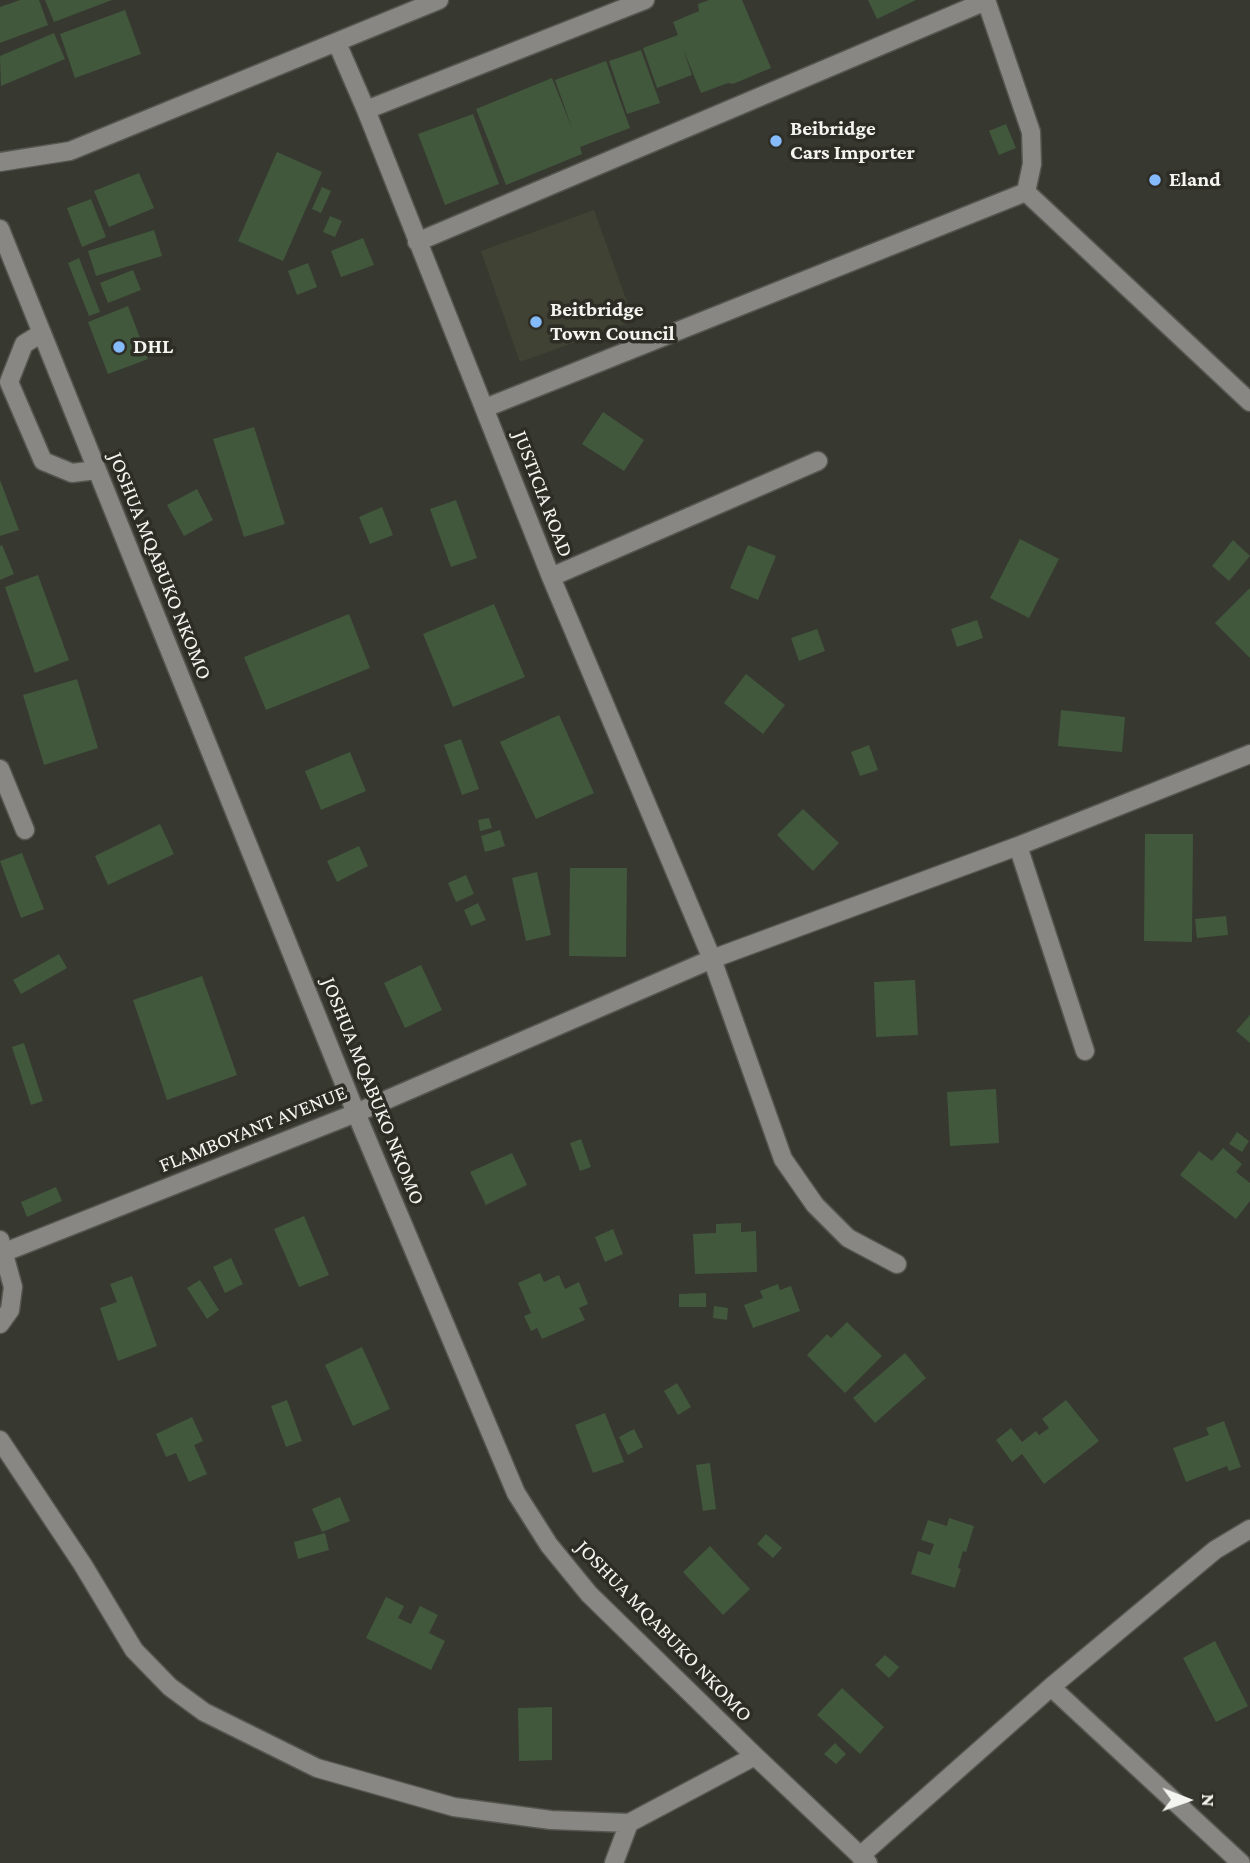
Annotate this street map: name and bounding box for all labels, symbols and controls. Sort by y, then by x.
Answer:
place label: Beibridge Cars Importer [790,116,915,166]
marker: Beibridge Cars Importer [768,133,784,149]
place label: Eland [1169,167,1221,193]
marker: Eland [1147,172,1163,188]
place label: Beitbridge Town Council [550,297,675,347]
marker: Beitbridge Town Council [528,314,544,330]
place label: DHL [133,334,173,360]
marker: DHL [111,339,127,355]
street label: JUSTICIA ROAD [507,427,579,561]
street label: JOSHUA MQABUKO NKOMO [103,449,217,683]
street label: JOSHUA MQABUKO NKOMO [316,974,430,1208]
street label: FLAMBOYANT AVENUE [155,1080,351,1178]
street label: JOSHUA MQABUKO NKOMO [571,1535,757,1727]
north arrow [1152,1765,1222,1835]
text: N [1198,1794,1219,1807]

